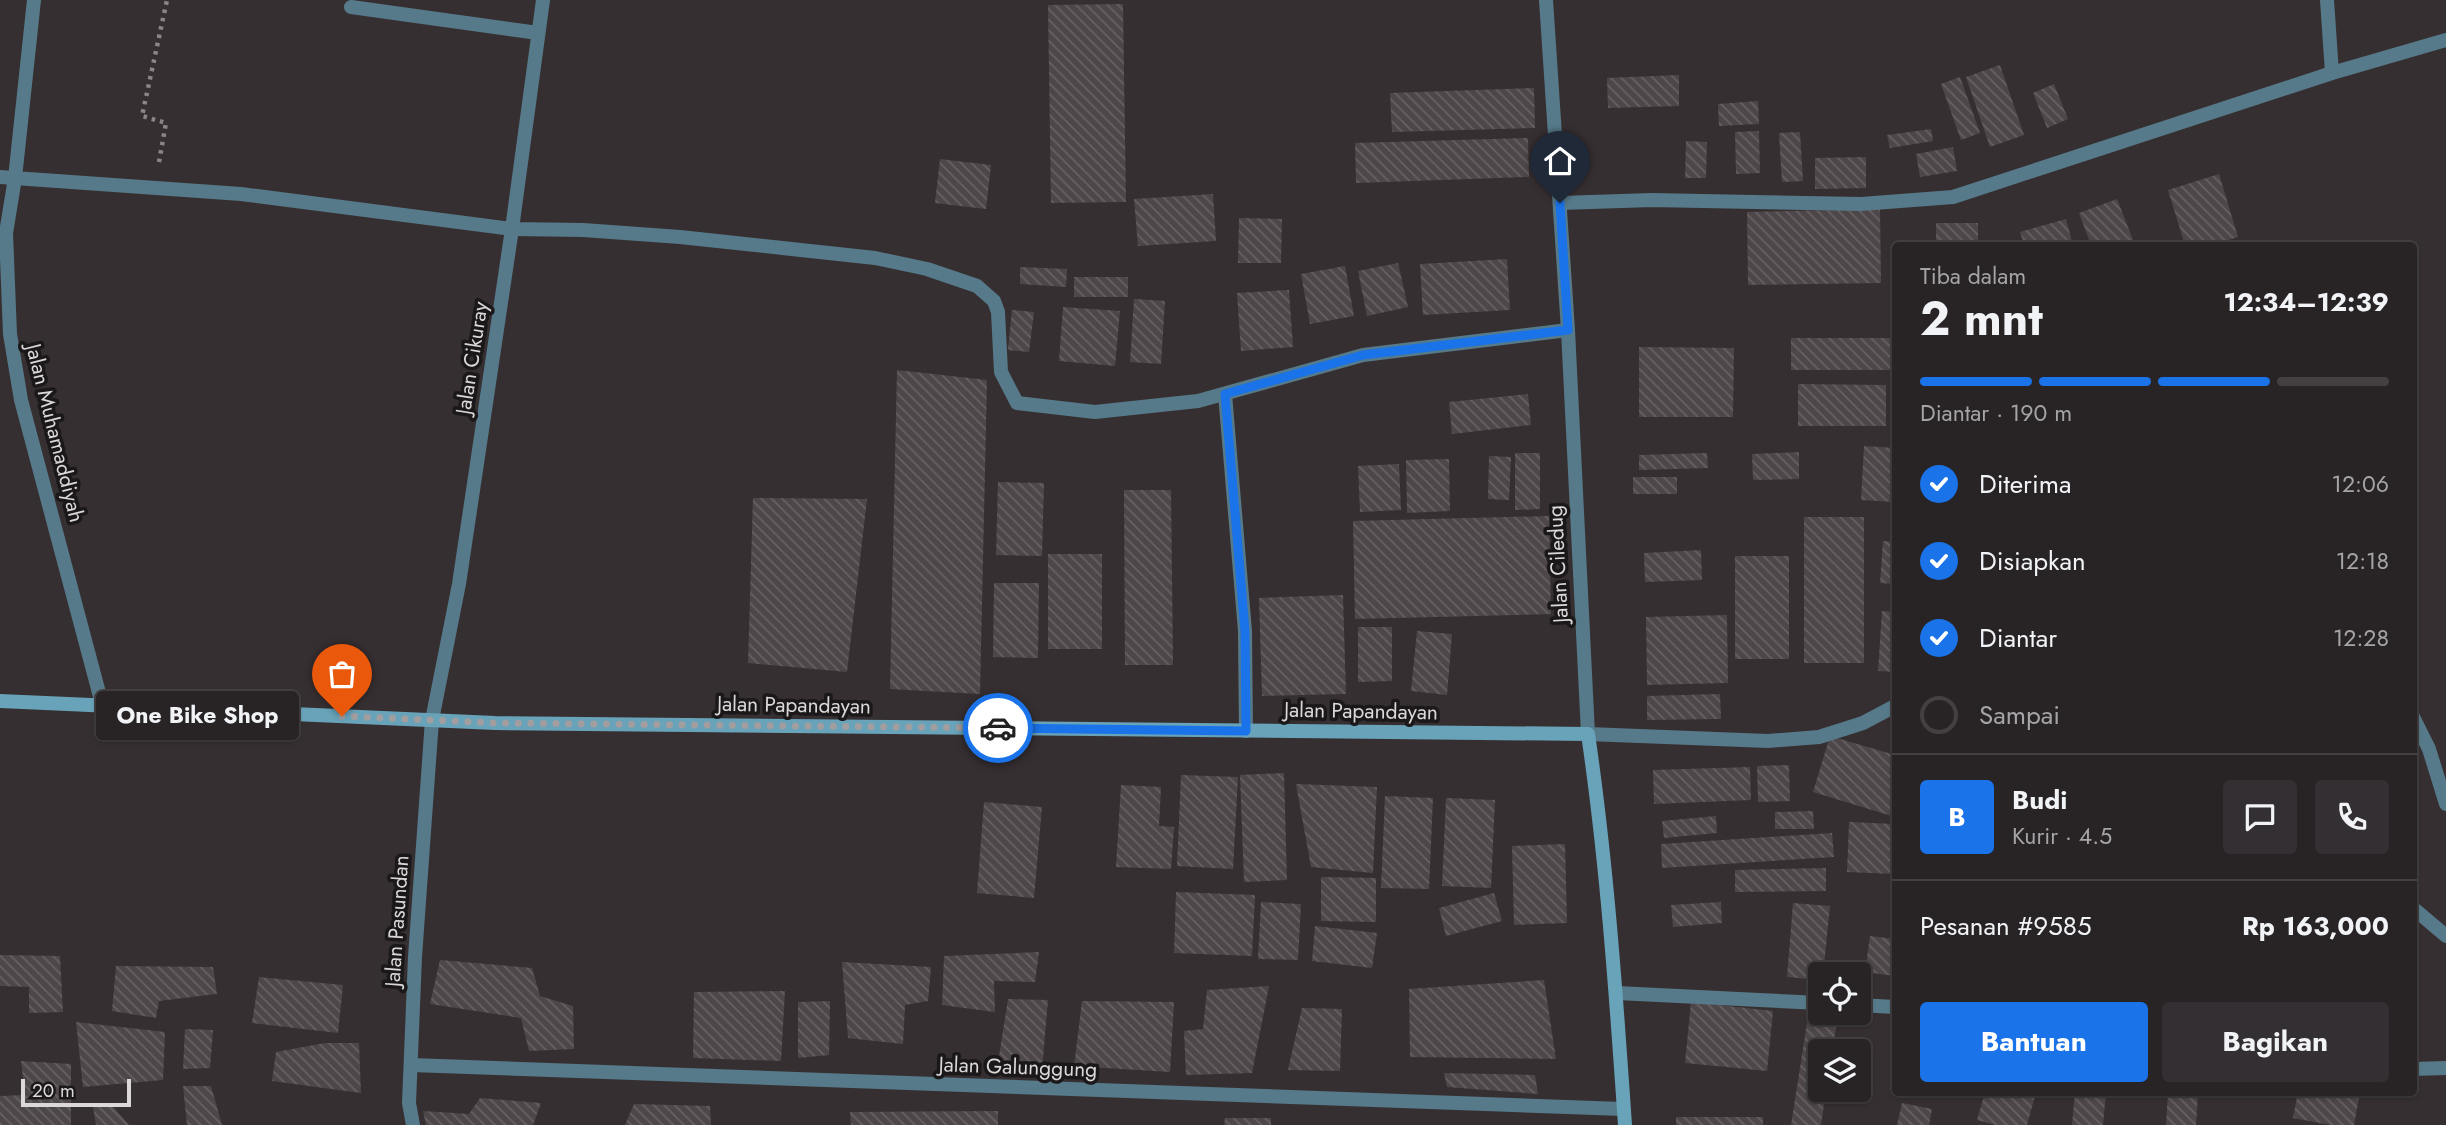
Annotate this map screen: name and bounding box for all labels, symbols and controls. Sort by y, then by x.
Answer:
pin [1530,131,1590,203]
icon: home [1541,142,1579,180]
text: Tiba dalam [1920,259,2026,293]
text: 12:34–12:39 [2223,283,2389,321]
text: 2 mnt [1920,286,2043,352]
street label: Jalan Cikuray [448,299,496,419]
street label: Jalan Muhamaddiyah [18,338,92,525]
text: Diantar · 190 m [1920,396,2072,430]
icon: check [1920,465,1958,503]
text: Diterima [1979,465,2072,503]
text: 12:06 [2332,467,2389,501]
street label: Jalan Ciledug [1540,504,1576,627]
icon: check [1920,542,1958,580]
text: Disiapkan [1979,542,2086,580]
text: 12:18 [2336,544,2389,578]
icon: check [1920,619,1958,657]
text: Diantar [1979,619,2057,657]
text: 12:28 [2333,621,2389,655]
pin [312,644,372,716]
icon: bag [323,655,361,693]
street label: Jalan Papandayan [714,689,871,721]
callout: One Bike Shop [97,692,300,740]
courier [963,693,1033,763]
street label: Jalan Papandayan [1281,695,1438,727]
text: Sampai [1979,696,2060,734]
text: One Bike Shop [116,698,279,732]
icon: car [979,709,1017,747]
button: chat [2223,780,2297,854]
button: phone [2315,780,2389,854]
text: Budi [2012,781,2067,819]
text: B [1948,798,1966,836]
text: Kurir · 4.5 [2012,819,2112,853]
street label: Jalan Pasundan [377,854,417,991]
text: Pesanan #9585 [1920,907,2092,945]
text: Rp 163,000 [2242,907,2389,945]
map controls [1808,962,1871,1102]
button: locate [1808,962,1871,1025]
button: Bantuan [1920,1002,2148,1082]
button: Bagikan [2162,1002,2389,1082]
button: layers [1808,1039,1871,1102]
street label: Jalan Galunggung [935,1049,1098,1085]
scale bar [21,1076,131,1108]
text: 20 m [32,1077,75,1104]

